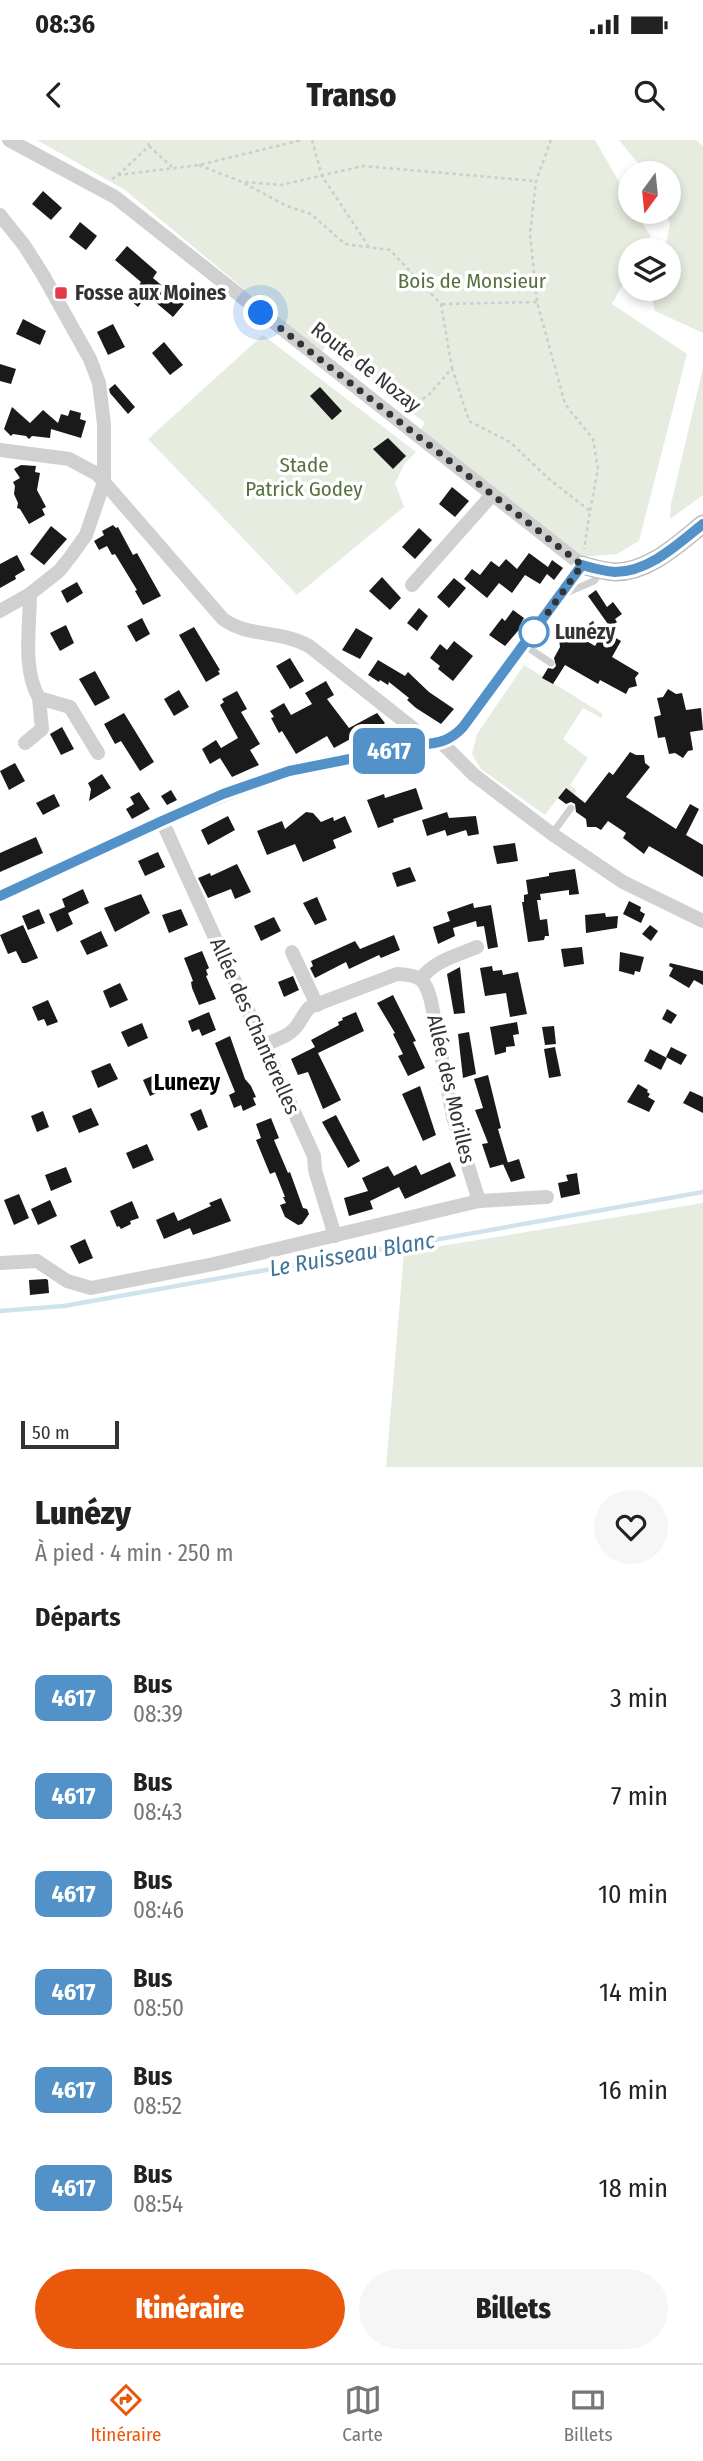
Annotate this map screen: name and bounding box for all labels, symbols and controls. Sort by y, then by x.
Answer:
text: 08:36 [35,9,95,40]
icon: back [35,76,73,114]
text: Transo [307,76,396,114]
icon: search [630,76,668,114]
north arrow [618,161,681,224]
map controls [618,161,681,301]
button: layers [618,238,681,301]
park label: Bois de Monsieur [398,268,547,294]
place label: Fosse aux Moines [75,280,226,306]
marker: Fosse aux Moines [53,285,69,301]
your location [243,295,278,330]
street label: Route de Nozay [306,316,427,418]
park label: Stade Patrick Godey [245,452,363,502]
marker: Lunézy [519,617,549,647]
place label: Lunézy [555,619,617,645]
line badge: 4617 [340,728,438,774]
text: 4617 [367,737,411,765]
street label: Allée des Chanterelles [204,934,306,1118]
street label: Allée des Morilles [421,1012,481,1166]
district label: Lunezy [154,1068,221,1096]
water label: Le Ruisseau Blanc [267,1225,438,1282]
scale bar [21,1418,119,1450]
text: 50 m [32,1421,70,1444]
button: heart [594,1490,668,1564]
text: Lunézy [35,1493,131,1533]
text: À pied · 4 min · 250 m [35,1539,234,1567]
text: Départs [35,1602,121,1633]
text: Bus [133,1669,172,1700]
text: 3 min [610,1683,668,1714]
text: 4617 [51,1684,96,1712]
text: 08:39 [133,1700,183,1728]
text: Bus [133,1767,172,1798]
text: 7 min [611,1781,668,1812]
text: 4617 [51,1782,96,1810]
text: 08:43 [133,1798,182,1826]
text: Bus [133,1865,172,1896]
text: 10 min [598,1879,668,1910]
text: 4617 [51,1880,96,1908]
text: 08:46 [133,1896,184,1924]
text: Bus [133,1963,172,1994]
text: 14 min [599,1977,668,2008]
text: 4617 [51,1978,96,2006]
text: 08:50 [133,1994,184,2022]
text: Bus [133,2061,172,2092]
text: 16 min [599,2075,668,2106]
text: 4617 [51,2076,96,2104]
text: 08:52 [133,2092,182,2120]
text: Bus [133,2159,172,2190]
text: 18 min [599,2173,668,2204]
text: 4617 [51,2174,96,2202]
text: 08:54 [133,2190,183,2218]
button: Itinéraire [35,2269,345,2349]
button: Billets [359,2269,668,2349]
tab: Itinéraire [90,2381,161,2446]
tab: Carte [342,2381,383,2446]
tab: Billets [564,2381,613,2446]

